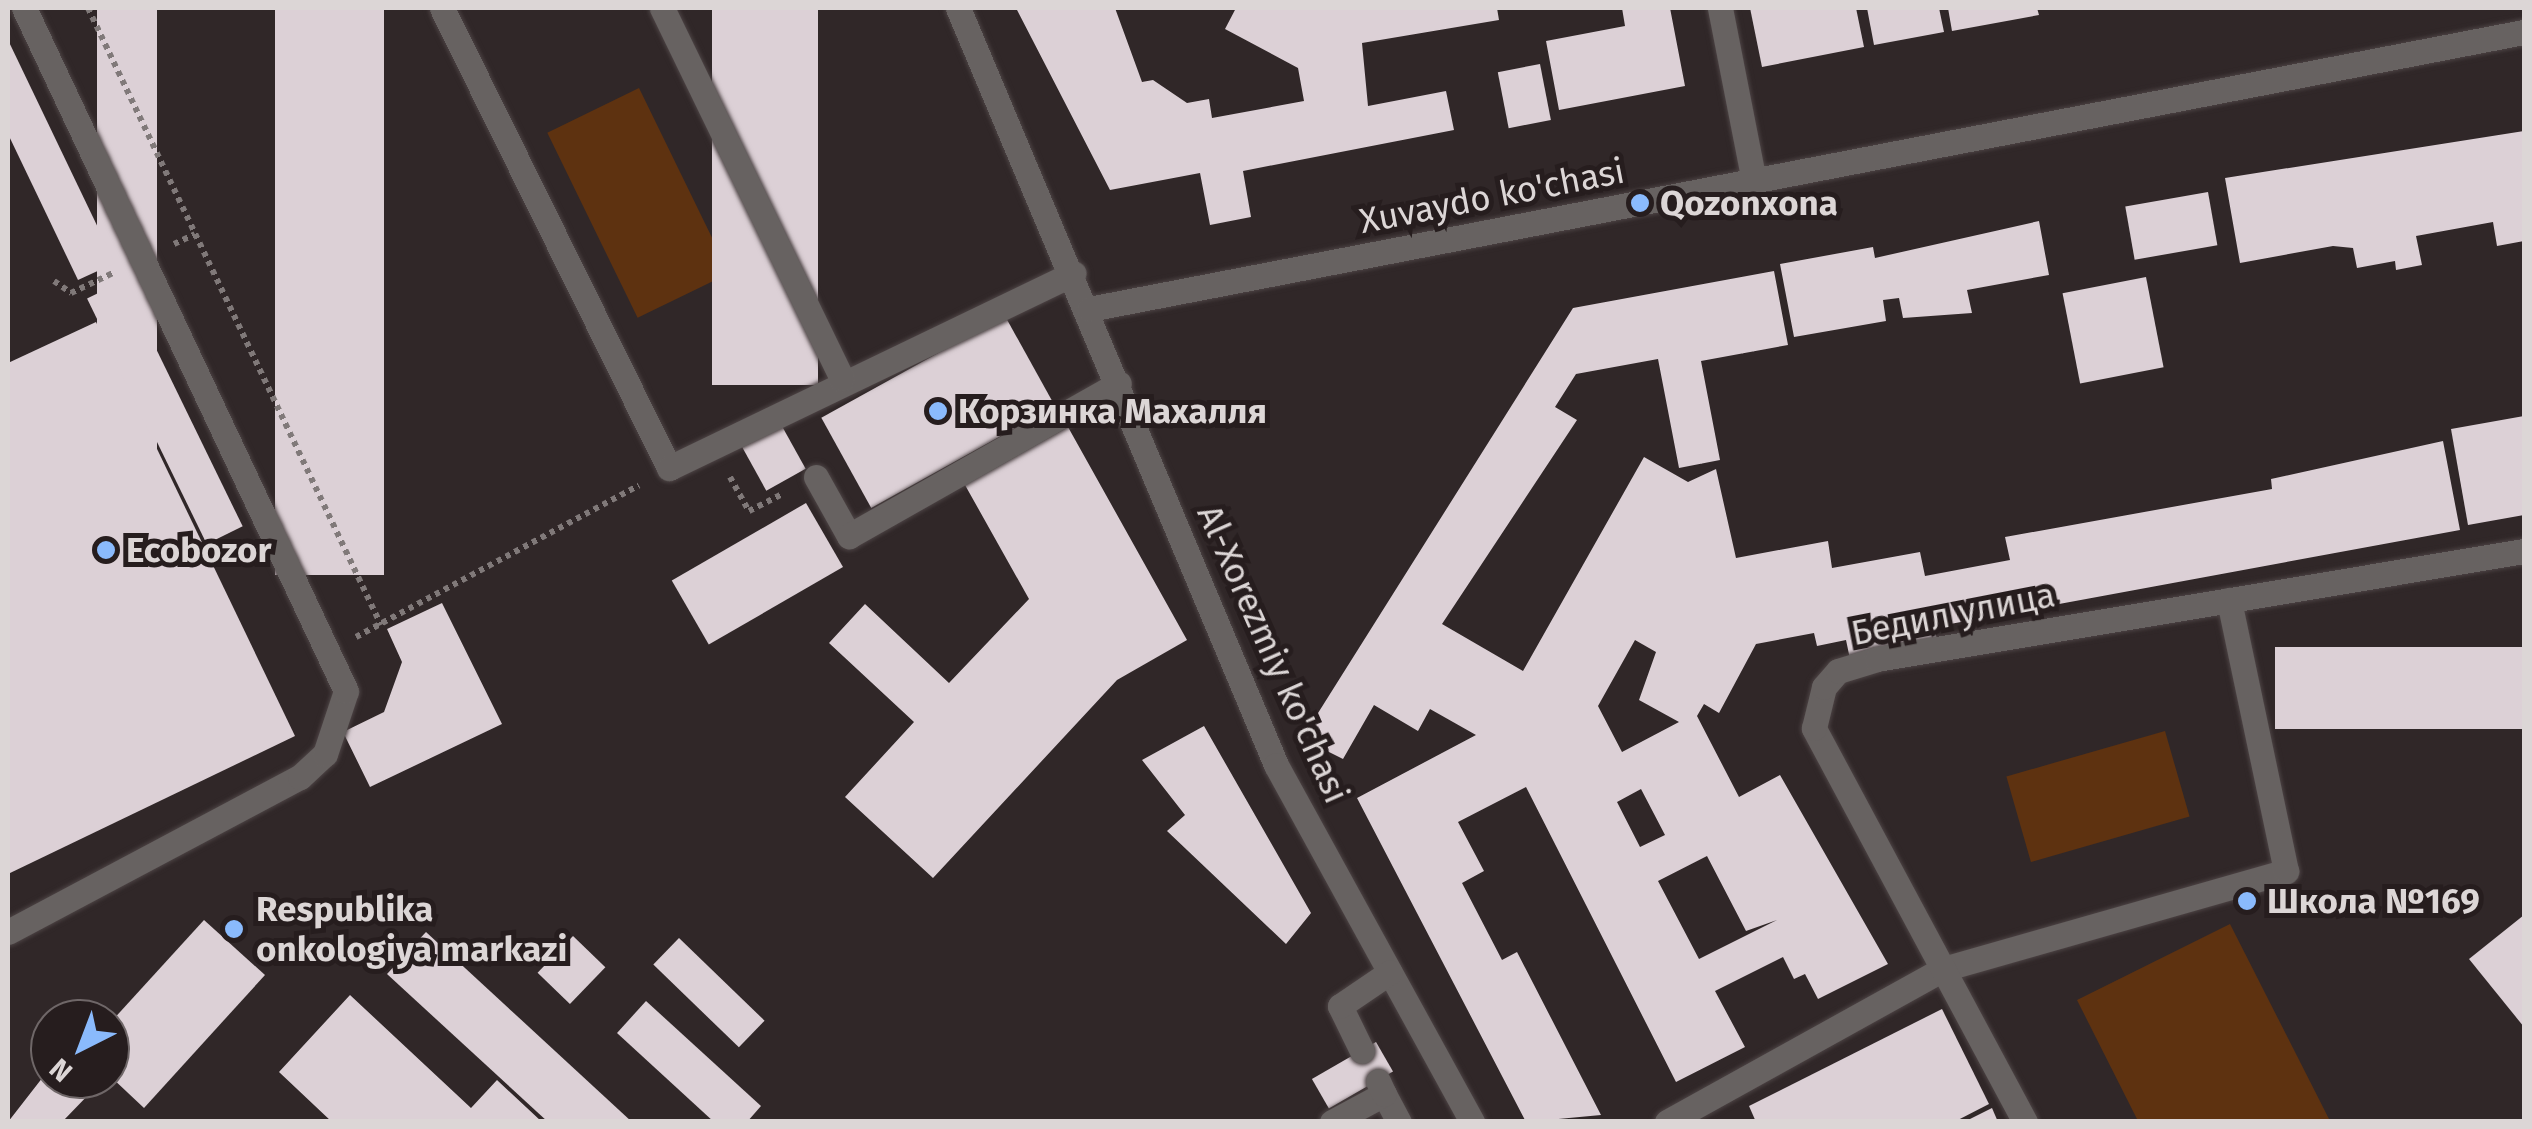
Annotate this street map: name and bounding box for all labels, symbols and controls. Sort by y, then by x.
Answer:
street label: Xuvaydo ko'chasi [1356,150,1628,242]
place label: Qozonxona [1660,182,1838,224]
marker: Qozonxona [1629,192,1651,214]
place label: Корзинка Махалля [958,390,1267,432]
marker: Корзинка Махалля [927,400,949,422]
street label: Al-Xorezmiy ko'chasi [1188,498,1358,810]
place label: Ecobozor [126,529,271,571]
marker: Ecobozor [95,539,117,561]
street label: Бедил улица [1848,574,2058,654]
place label: Школа №169 [2267,880,2480,922]
place label: Respublika onkologiya markazi [256,888,567,970]
marker: Школа №169 [2236,890,2258,912]
marker: Respublika onkologiya markazi [221,916,247,942]
north arrow [30,999,130,1099]
text: N [43,1052,79,1089]

